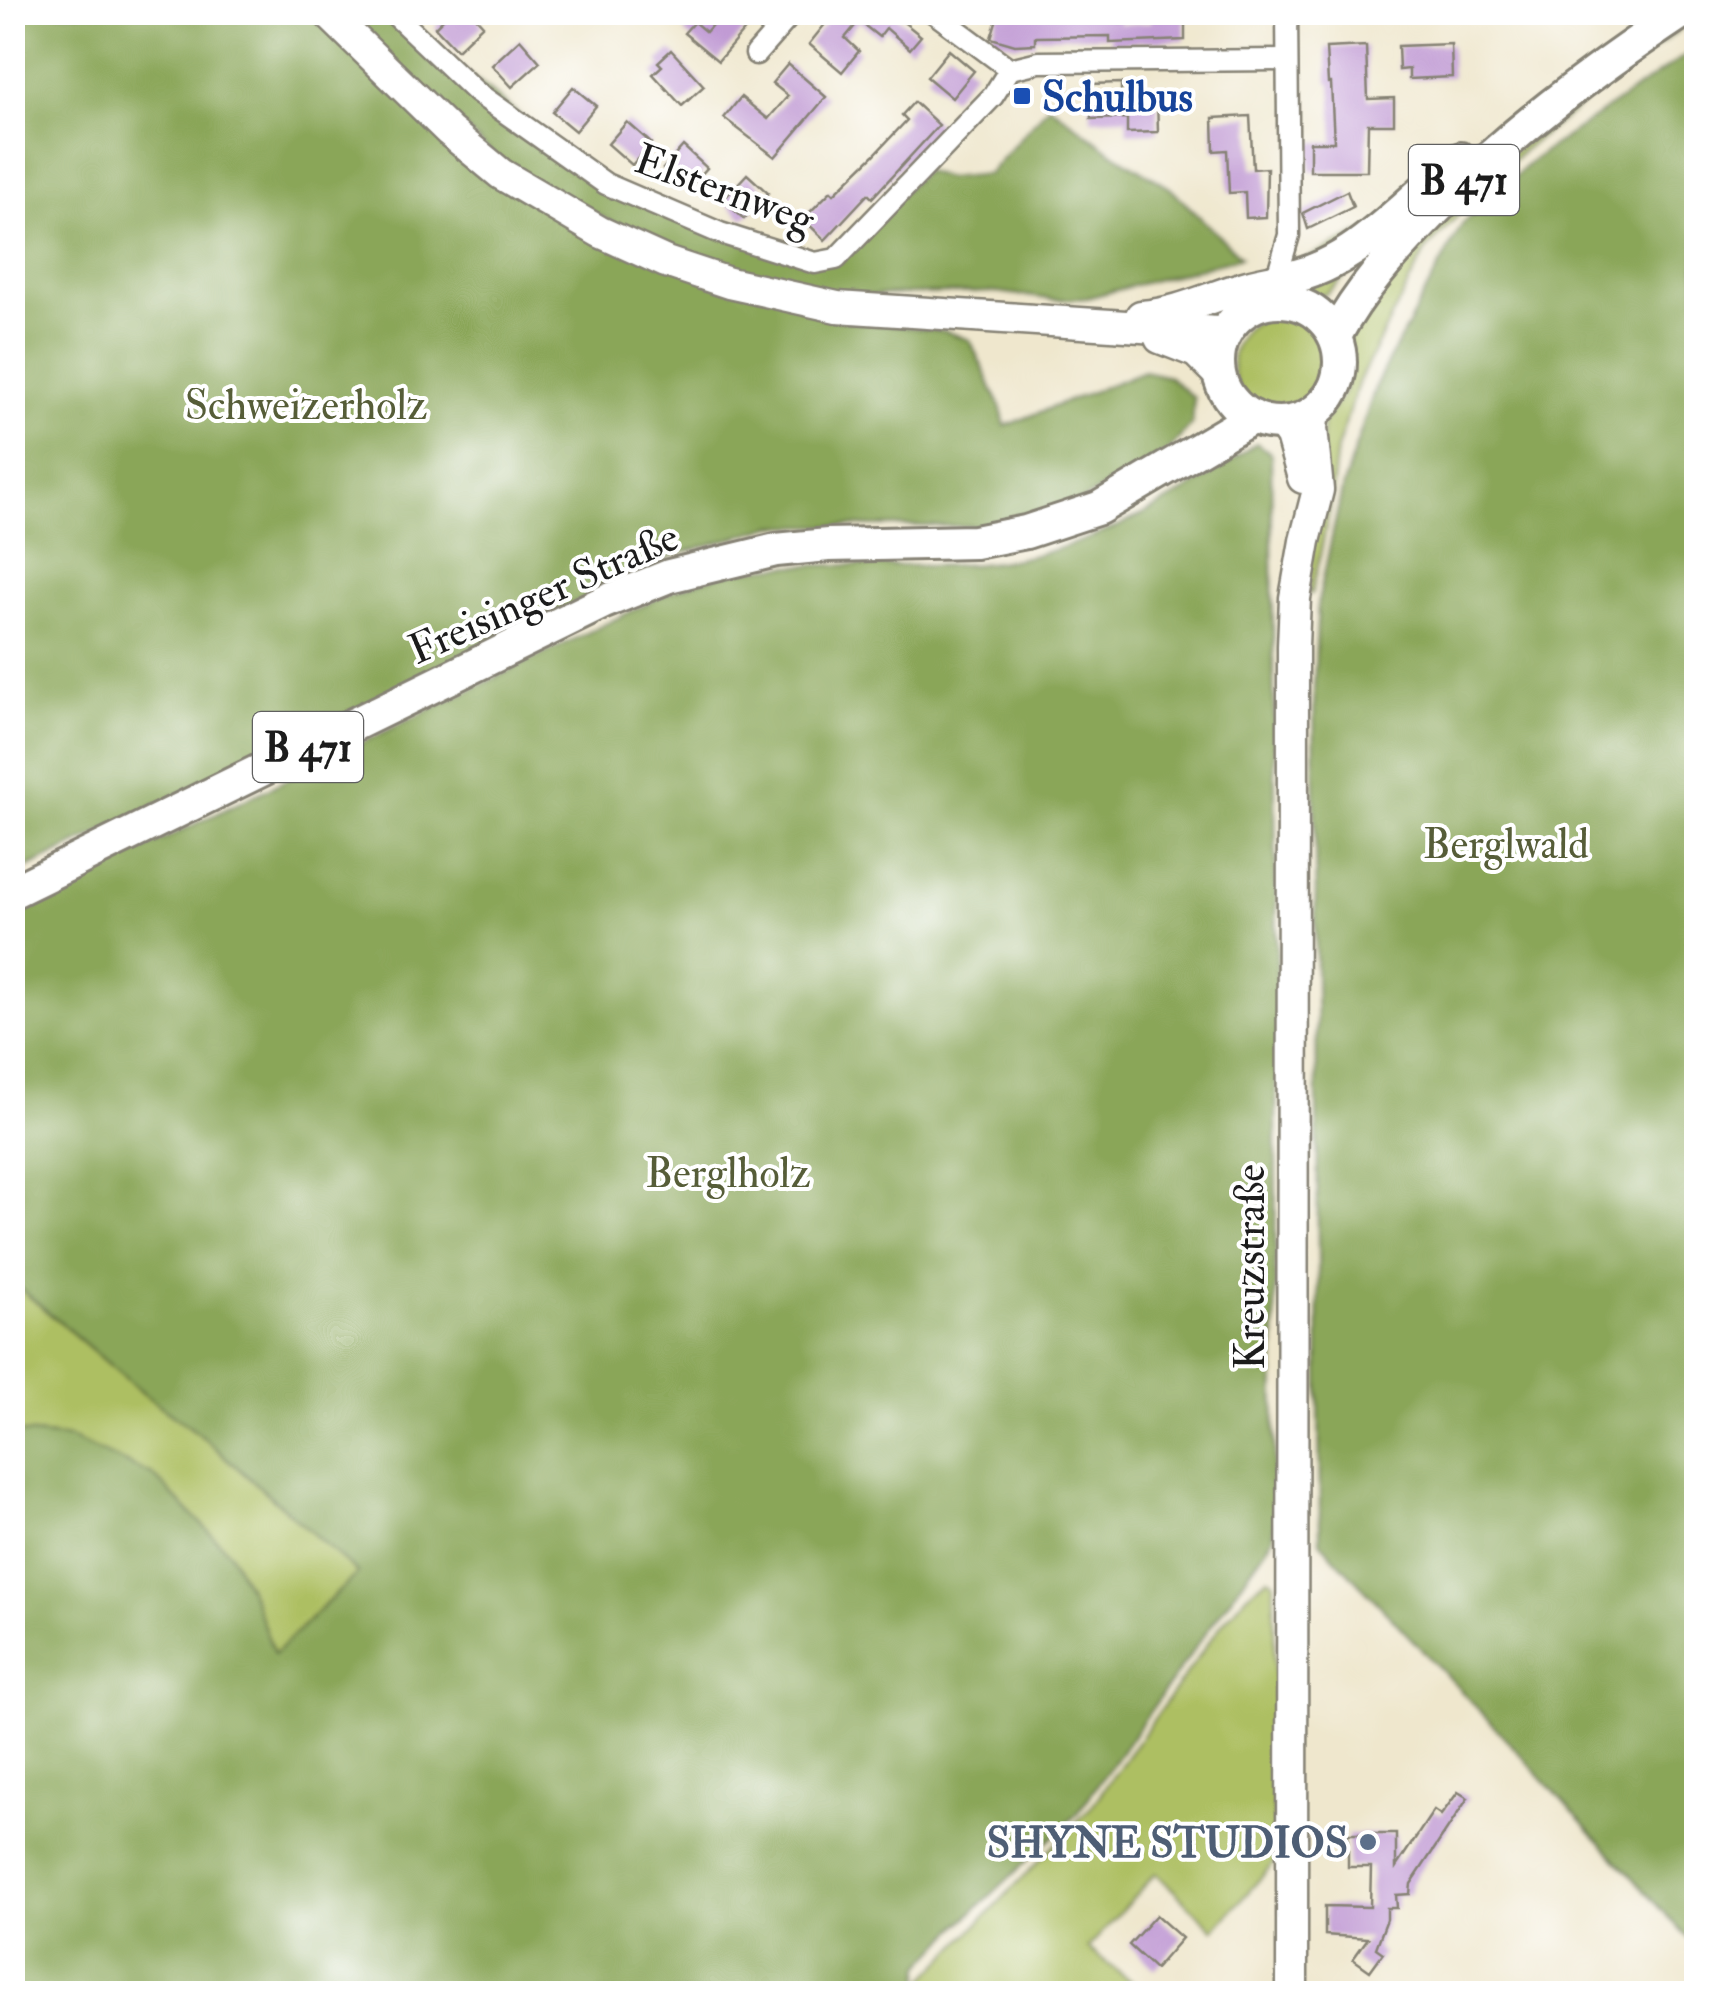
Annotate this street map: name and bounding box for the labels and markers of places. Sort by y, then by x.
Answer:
place label: Schulbus [1042,72,1193,124]
marker: Schulbus [1011,85,1033,107]
place label: SHYNE STUDIOS [987,1818,1348,1870]
marker: SHYNE STUDIOS [1357,1831,1379,1853]

